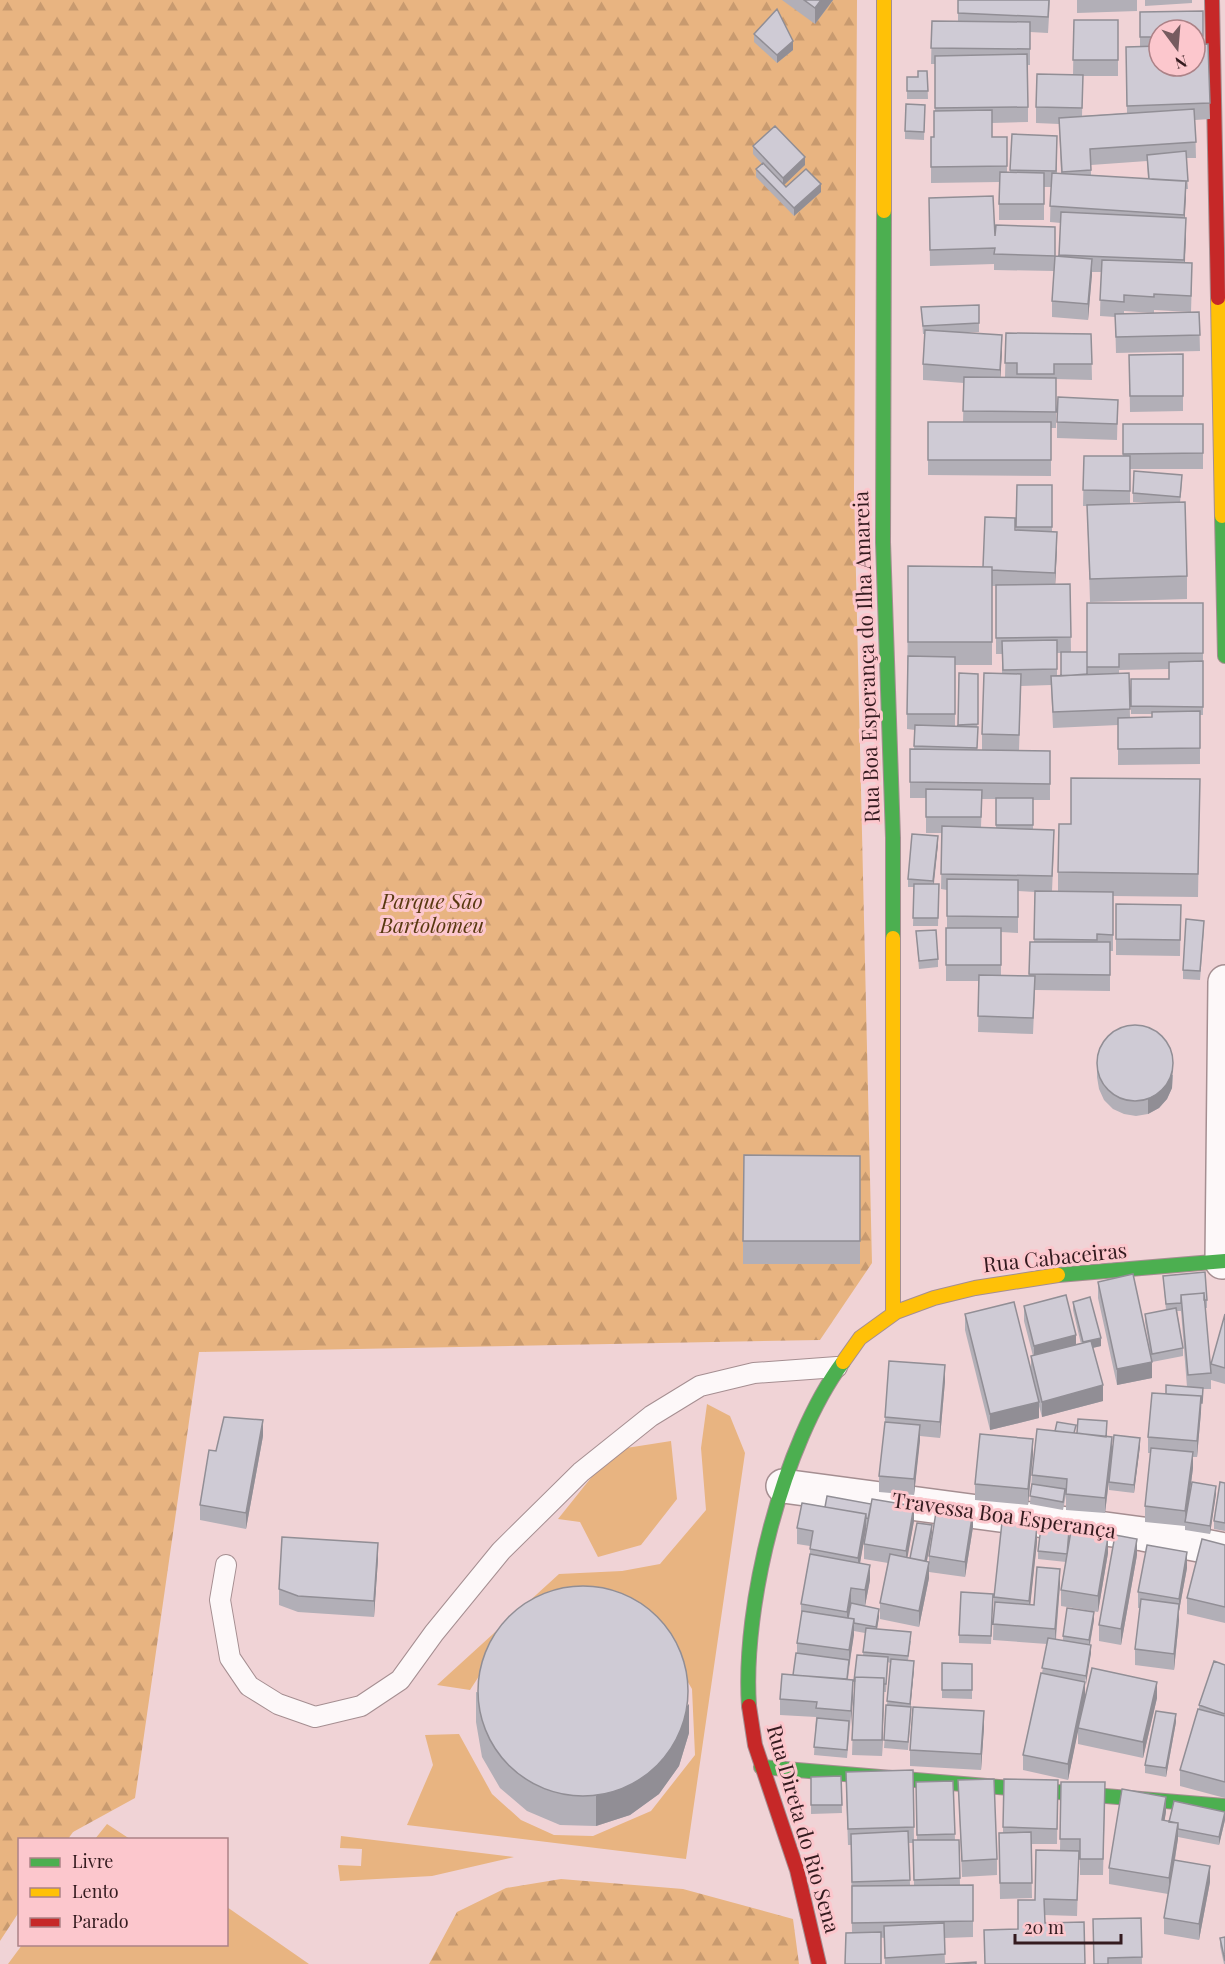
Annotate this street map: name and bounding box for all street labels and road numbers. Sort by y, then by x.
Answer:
street label: Rua Boa Esperança do Ilha Amareia [845,490,885,823]
street label: Rua Cabaceiras [981,1235,1128,1277]
street label: Travessa Boa Esperança [891,1484,1119,1544]
street label: Rua Direta do Rio Sena [762,1721,848,1936]

